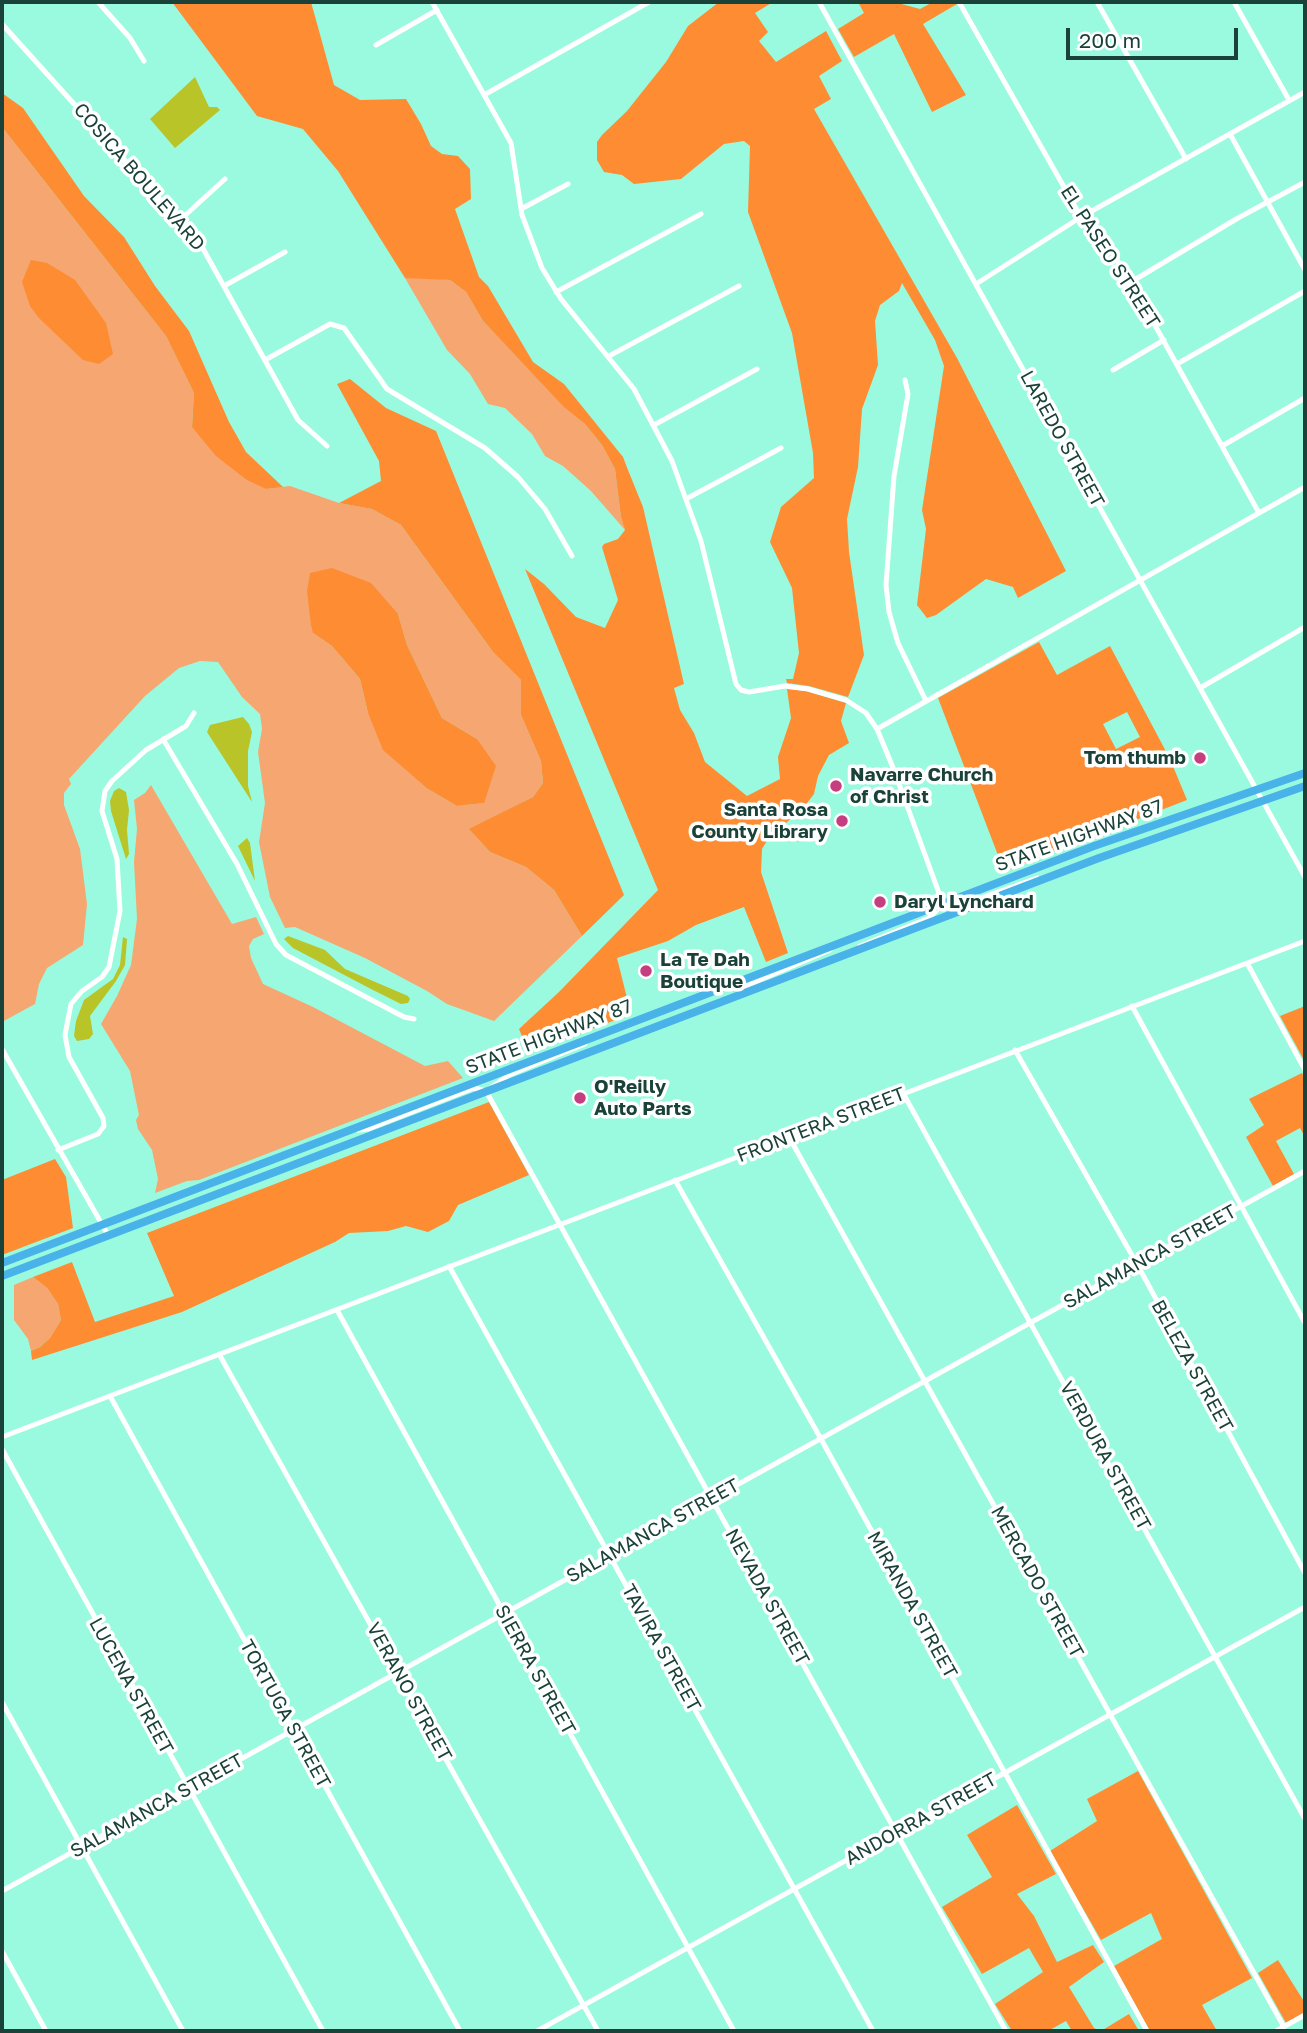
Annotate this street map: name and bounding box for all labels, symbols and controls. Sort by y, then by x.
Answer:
scale bar [1069,14,1240,58]
text: 200 m [1079,27,1141,53]
street label: COSICA BOULEVARD [69,98,209,256]
street label: EL PASEO STREET [1056,182,1164,332]
street label: LAREDO STREET [1015,367,1109,511]
place label: Tom thumb [1084,747,1186,769]
marker: Tom thumb [1192,750,1208,766]
place label: Navarre Church of Christ [850,764,993,808]
marker: Navarre Church of Christ [828,778,844,794]
street label: STATE HIGHWAY 87 [992,795,1166,877]
place label: Santa Rosa County Library [691,799,828,843]
marker: Santa Rosa County Library [834,813,850,829]
place label: Daryl Lynchard [894,891,1034,913]
marker: Daryl Lynchard [872,894,888,910]
place label: La Te Dah Boutique [660,949,750,993]
marker: La Te Dah Boutique [638,963,654,979]
street label: STATE HIGHWAY 87 [463,995,635,1079]
place label: O'Reilly Auto Parts [594,1076,692,1120]
street label: FRONTERA STREET [734,1082,908,1168]
marker: O'Reilly Auto Parts [572,1090,588,1106]
street label: SALAMANCA STREET [1060,1200,1240,1314]
street label: BELEZA STREET [1146,1296,1238,1436]
street label: VERDURA STREET [1055,1378,1155,1534]
street label: SALAMANCA STREET [563,1474,743,1588]
street label: MERCADO STREET [986,1502,1088,1662]
street label: NEVADA STREET [720,1525,814,1669]
street label: MIRANDA STREET [862,1527,962,1683]
street label: TAVIRA STREET [617,1580,705,1716]
street label: SIERRA STREET [490,1601,580,1739]
street label: LUCENA STREET [84,1614,178,1758]
street label: VERANO STREET [361,1619,457,1765]
street label: TORTUGA STREET [235,1636,335,1792]
street label: SALAMANCA STREET [67,1749,247,1863]
street label: ANDORRA STREET [841,1768,1001,1870]

